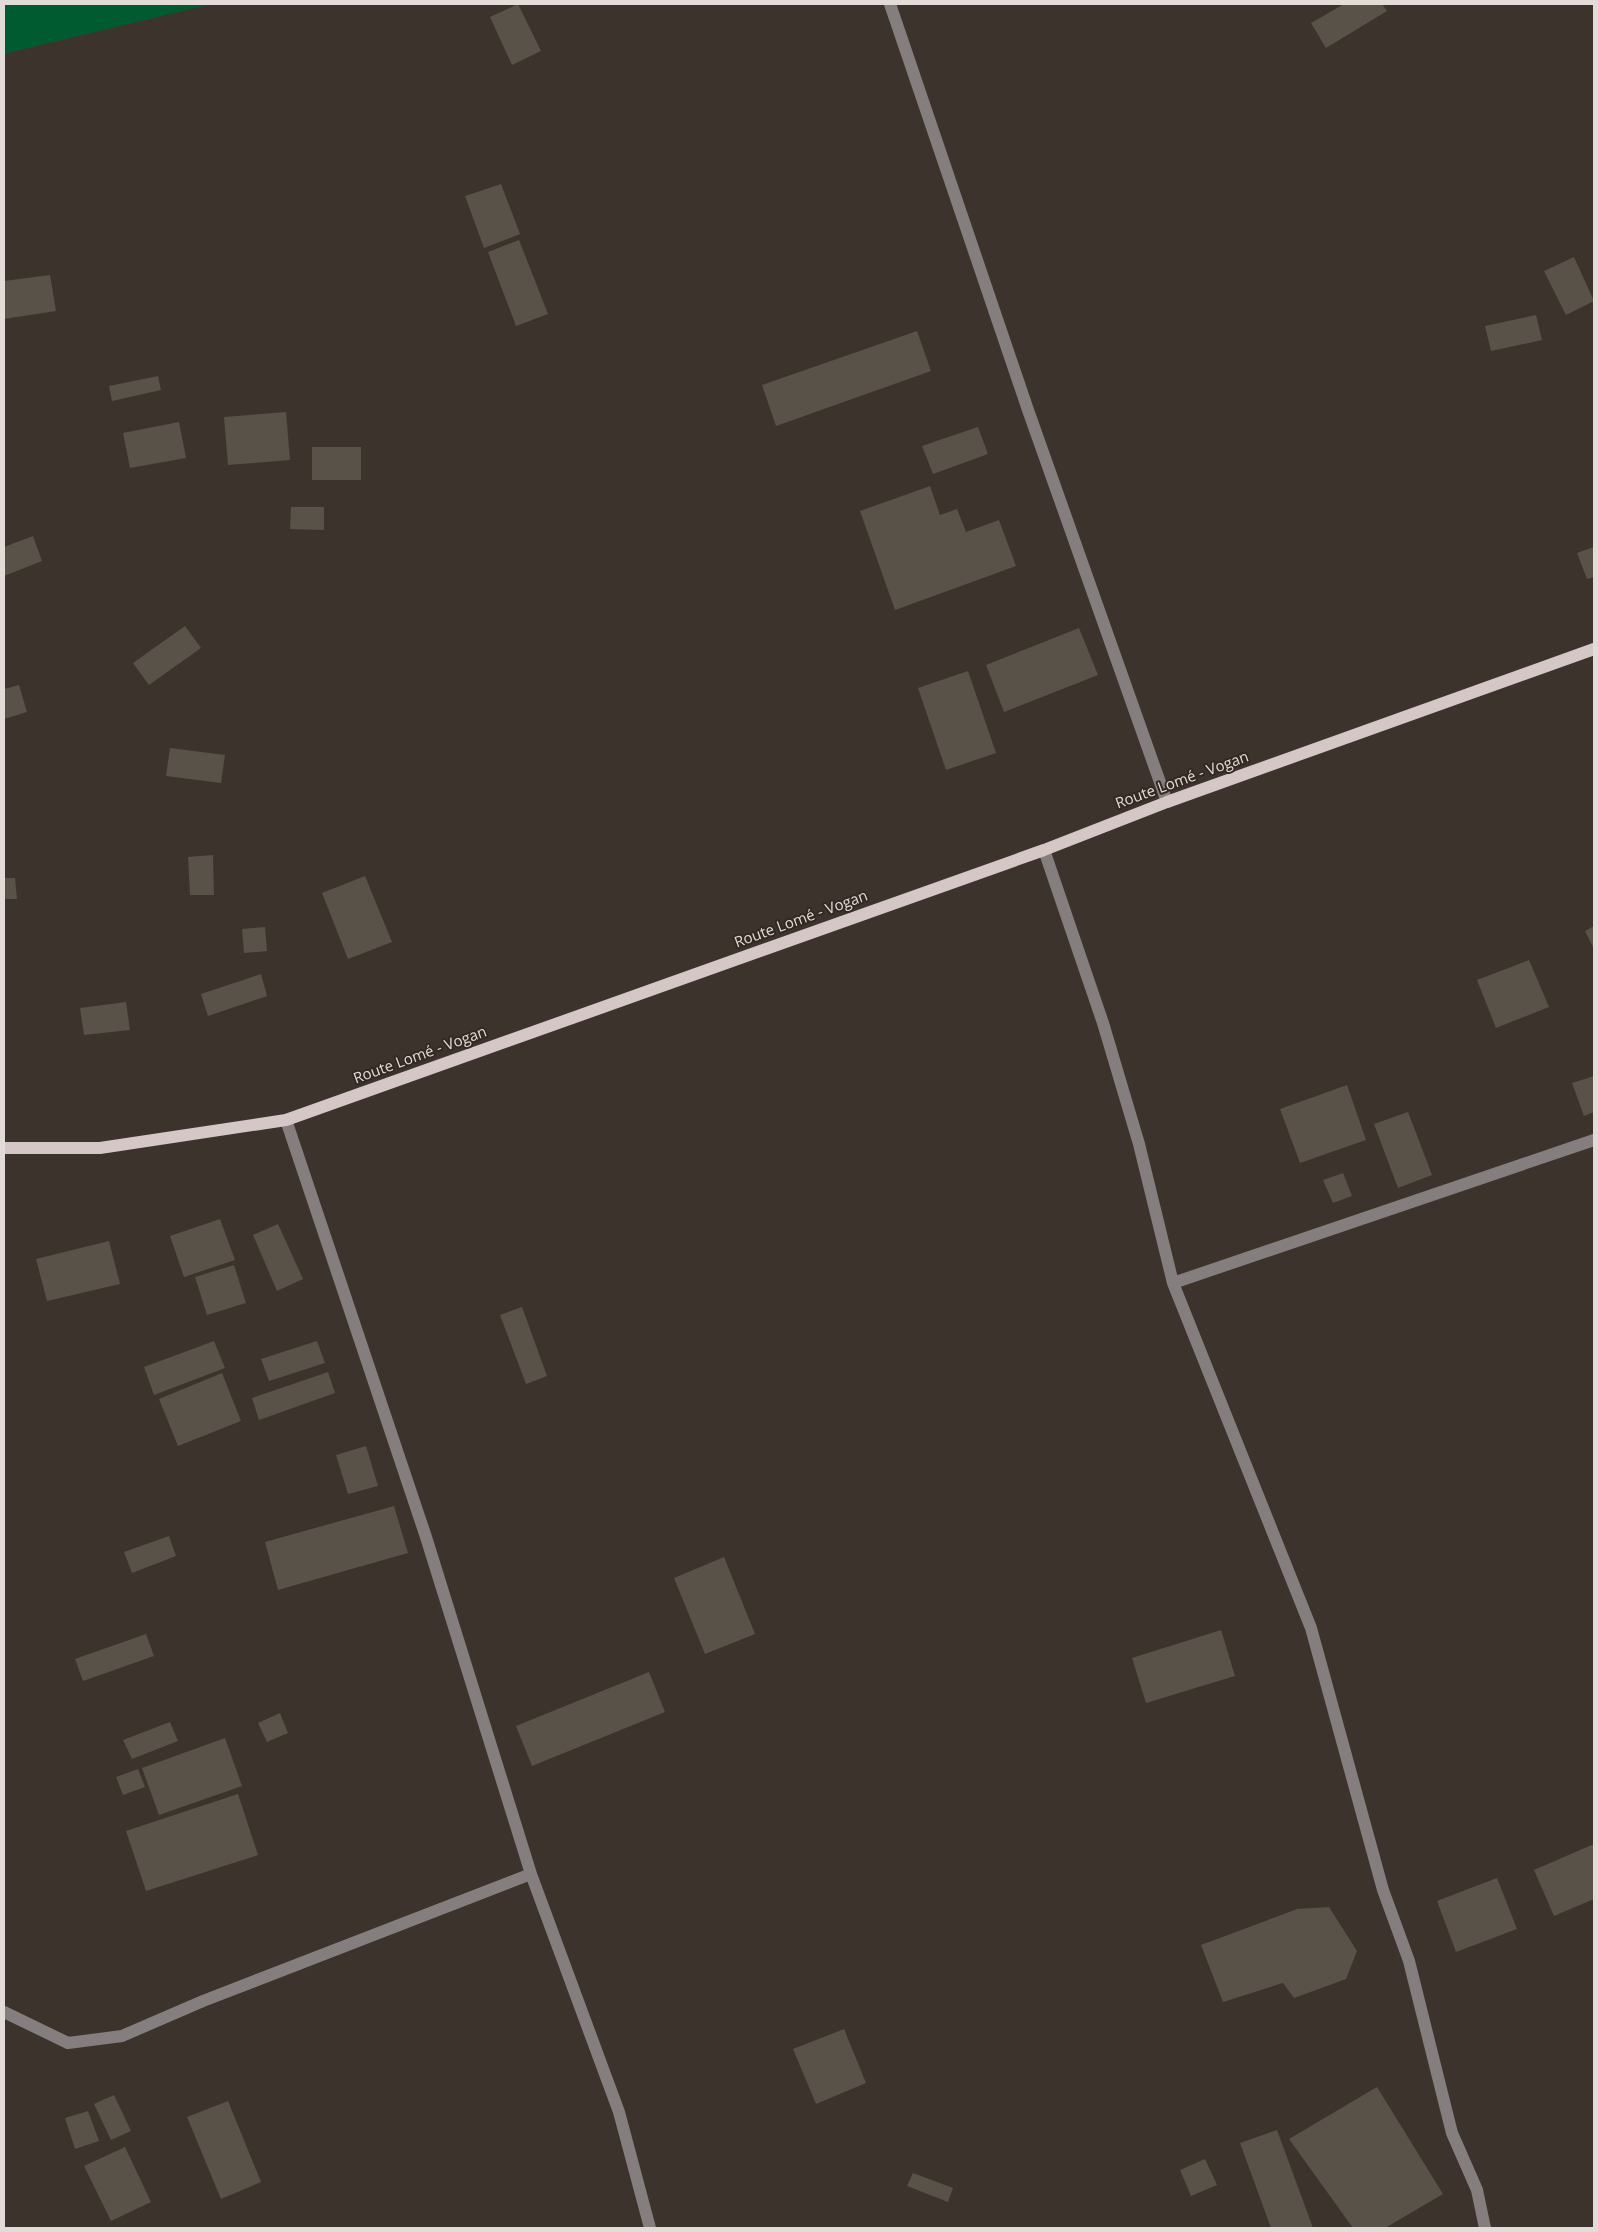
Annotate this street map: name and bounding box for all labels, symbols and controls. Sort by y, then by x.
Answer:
street label: Route Lomé - Vogan [1112,746,1251,812]
street label: Route Lomé - Vogan [731,885,870,951]
street label: Route Lomé - Vogan [350,1021,489,1087]

